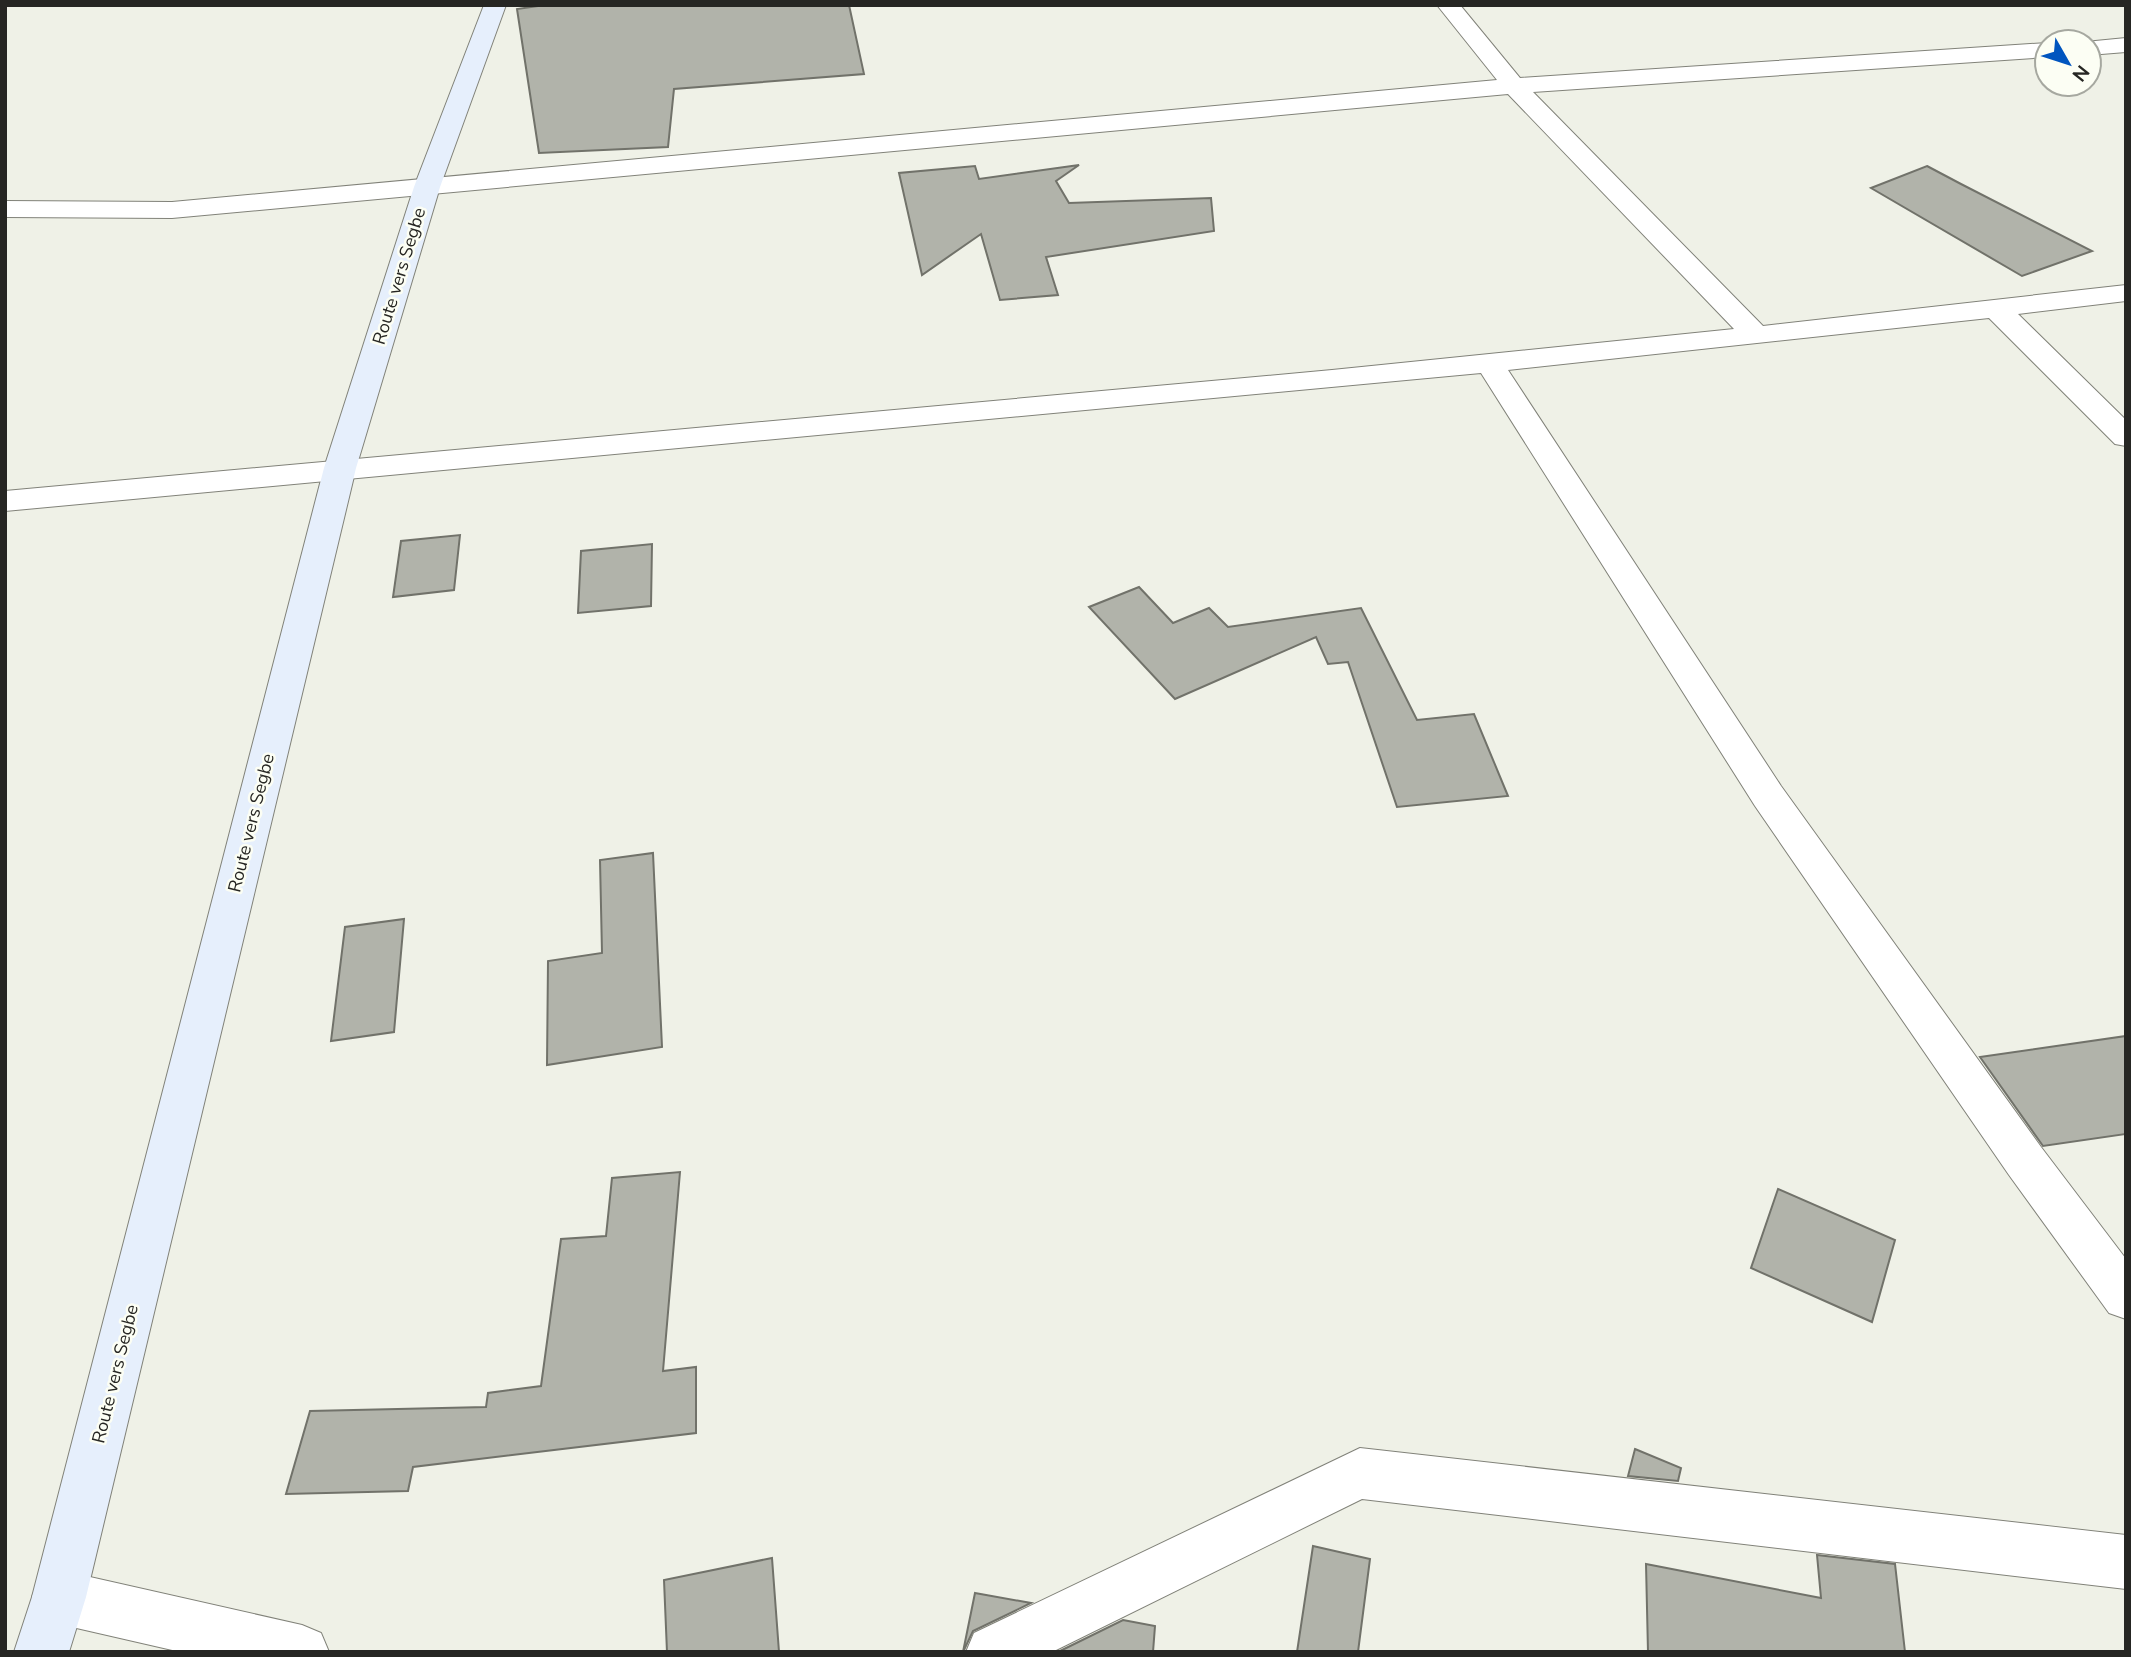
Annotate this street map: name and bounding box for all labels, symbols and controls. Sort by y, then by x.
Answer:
north arrow [2033,28,2103,98]
text: N [2066,59,2095,87]
street label: Route vers Segbe [367,205,431,347]
street label: Route vers Segbe [222,751,280,895]
street label: Route vers Segbe [86,1302,144,1446]

